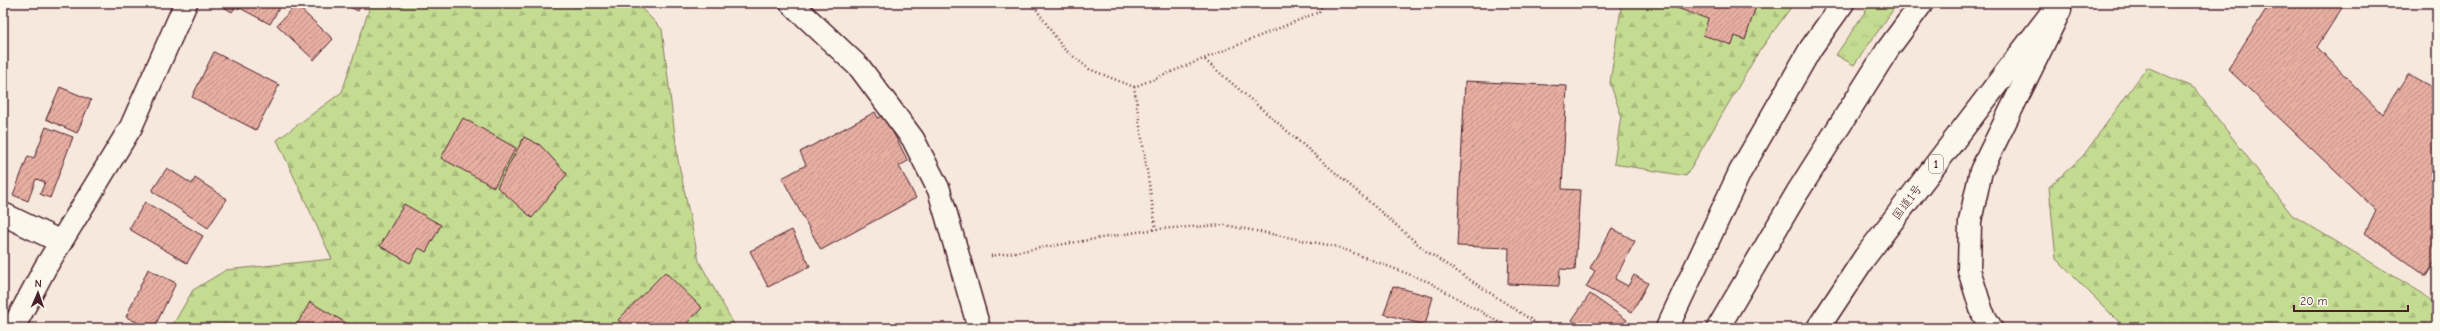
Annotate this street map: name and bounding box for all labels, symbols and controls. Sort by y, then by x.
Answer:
road number: 1 [1929,155,1943,173]
street label: 国道1号 [1889,182,1925,222]
north arrow [18,273,58,313]
text: N [35,277,42,290]
scale bar [2294,287,2408,313]
text: 20 m [2300,294,2328,308]

